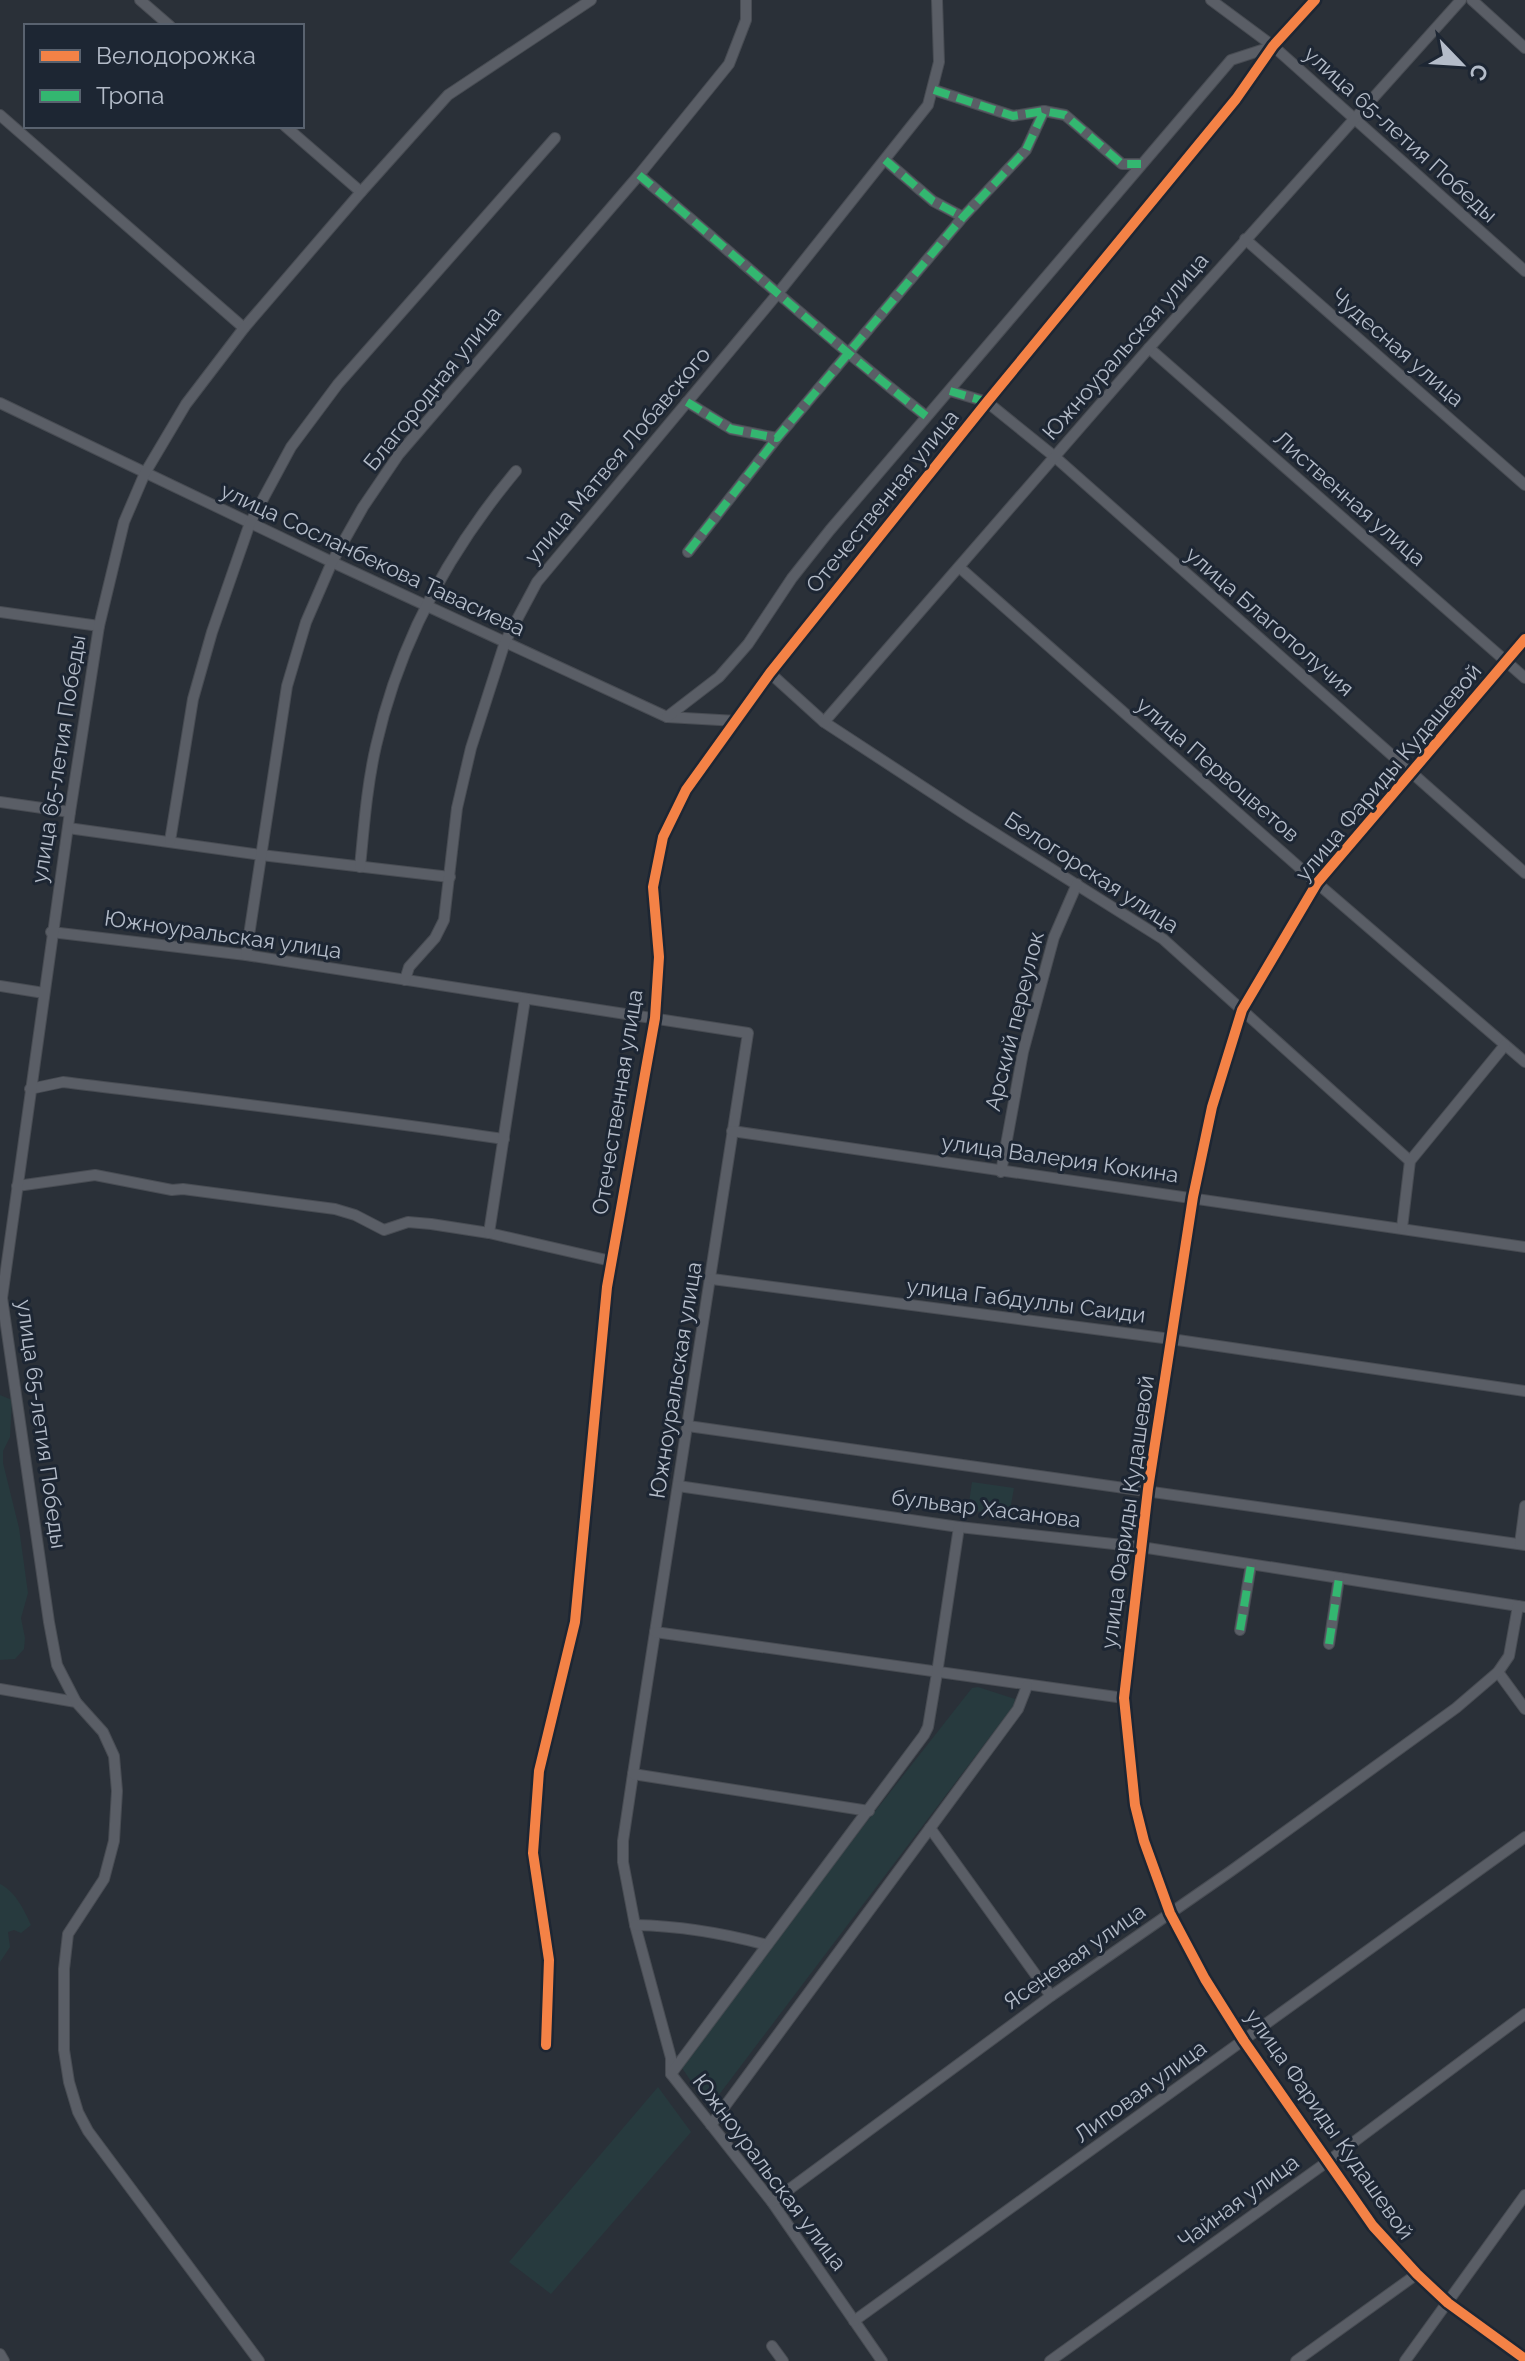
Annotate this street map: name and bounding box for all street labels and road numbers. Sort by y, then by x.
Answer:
street label: улица 65-летия Победы [1299,40,1503,228]
street label: Южноуральская улица [1037,247,1213,445]
street label: Чудесная улица [1326,282,1470,412]
street label: Благородная улица [358,301,506,475]
street label: улица Матвея Лобавского [519,341,715,569]
street label: Отечественная улица [800,404,964,598]
street label: Лиственная улица [1269,425,1431,571]
street label: улица Сосланбекова Тавасиева [217,477,529,641]
street label: улица Благополучия [1181,541,1359,701]
street label: улица 65-летия Победы [26,633,90,885]
street label: улица Фариды Кудашевой [1289,658,1487,886]
street label: улица Первоцветов [1131,691,1305,847]
street label: Белогорская улица [1000,806,1184,938]
street label: Южноуральская улица [103,904,343,964]
street label: Арский переулок [979,928,1049,1114]
street label: Отечественная улица [586,987,648,1217]
street label: улица Валерия Кокина [940,1128,1180,1188]
street label: Южноуральская улица [643,1260,707,1500]
street label: улица Габдуллы Саиди [905,1272,1147,1328]
street label: улица 65-летия Победы [12,1298,72,1550]
street label: улица Фариды Кудашевой [1095,1374,1159,1650]
street label: бульвар Хасанова [890,1483,1082,1533]
street label: Ясеневая улица [998,1897,1150,2015]
street label: улица Фариды Кудашевой [1240,2004,1420,2244]
street label: Липовая улица [1069,2034,1211,2148]
street label: Южноуральская улица [688,2069,852,2275]
street label: Чайная улица [1173,2149,1303,2253]

